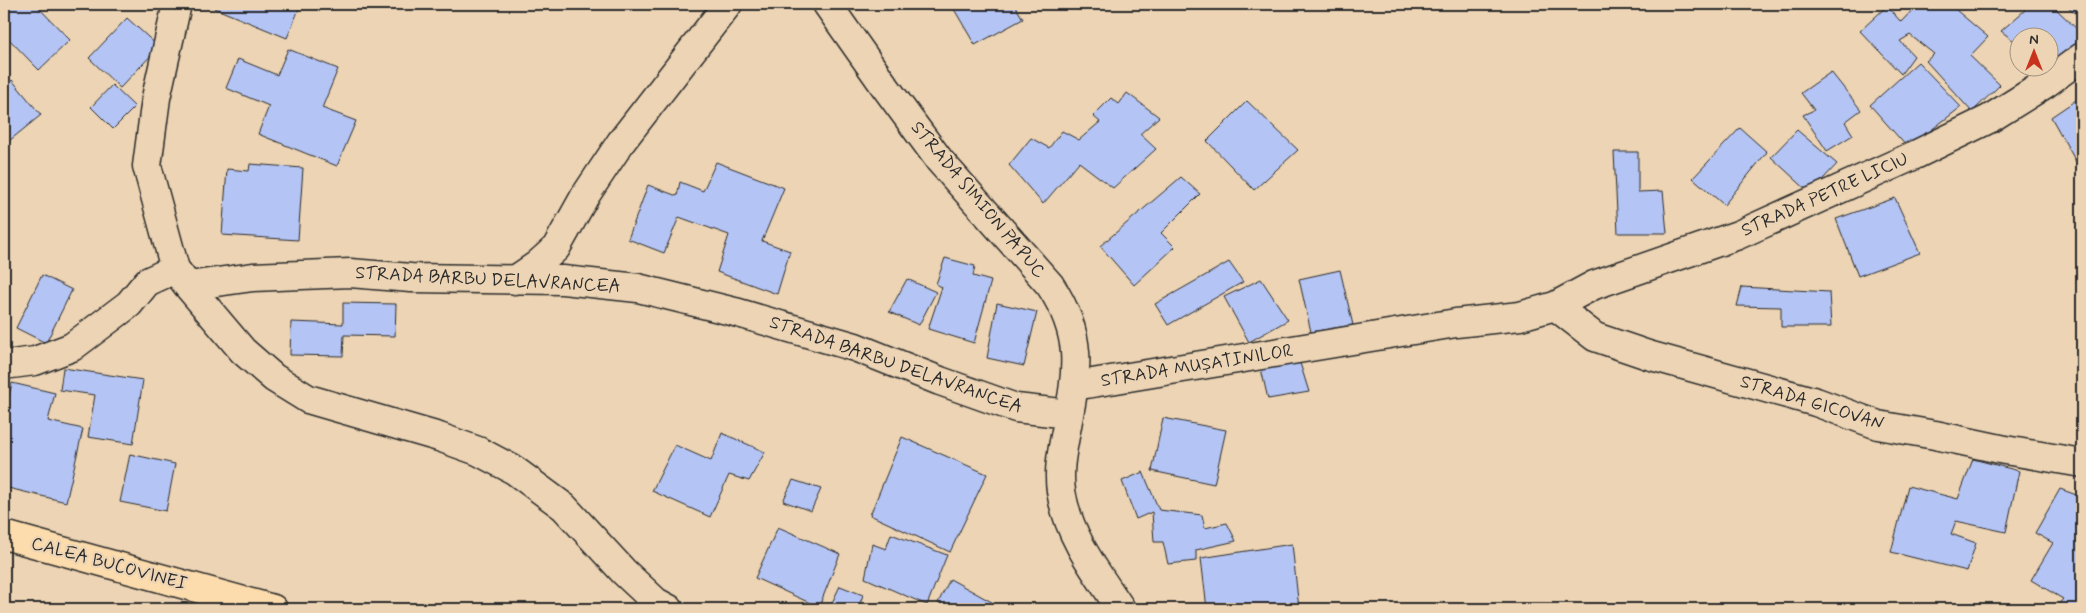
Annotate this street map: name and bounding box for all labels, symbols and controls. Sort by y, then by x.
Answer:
north arrow [2008,28,2058,78]
text: N [2029,31,2039,49]
street label: STRADA SIMION PAPUC [905,116,1051,284]
street label: STRADA PETRE LICIU [1738,147,1912,243]
street label: STRADA BARBU DELAVRANCEA [355,261,621,299]
street label: STRADA BARBU DELAVRANCEA [766,310,1026,420]
street label: STRADA MUȘATINILOR [1099,339,1295,393]
street label: STRADA GICOVAN [1737,370,1887,436]
street label: CALEA BUCOVINEI [28,532,190,596]

